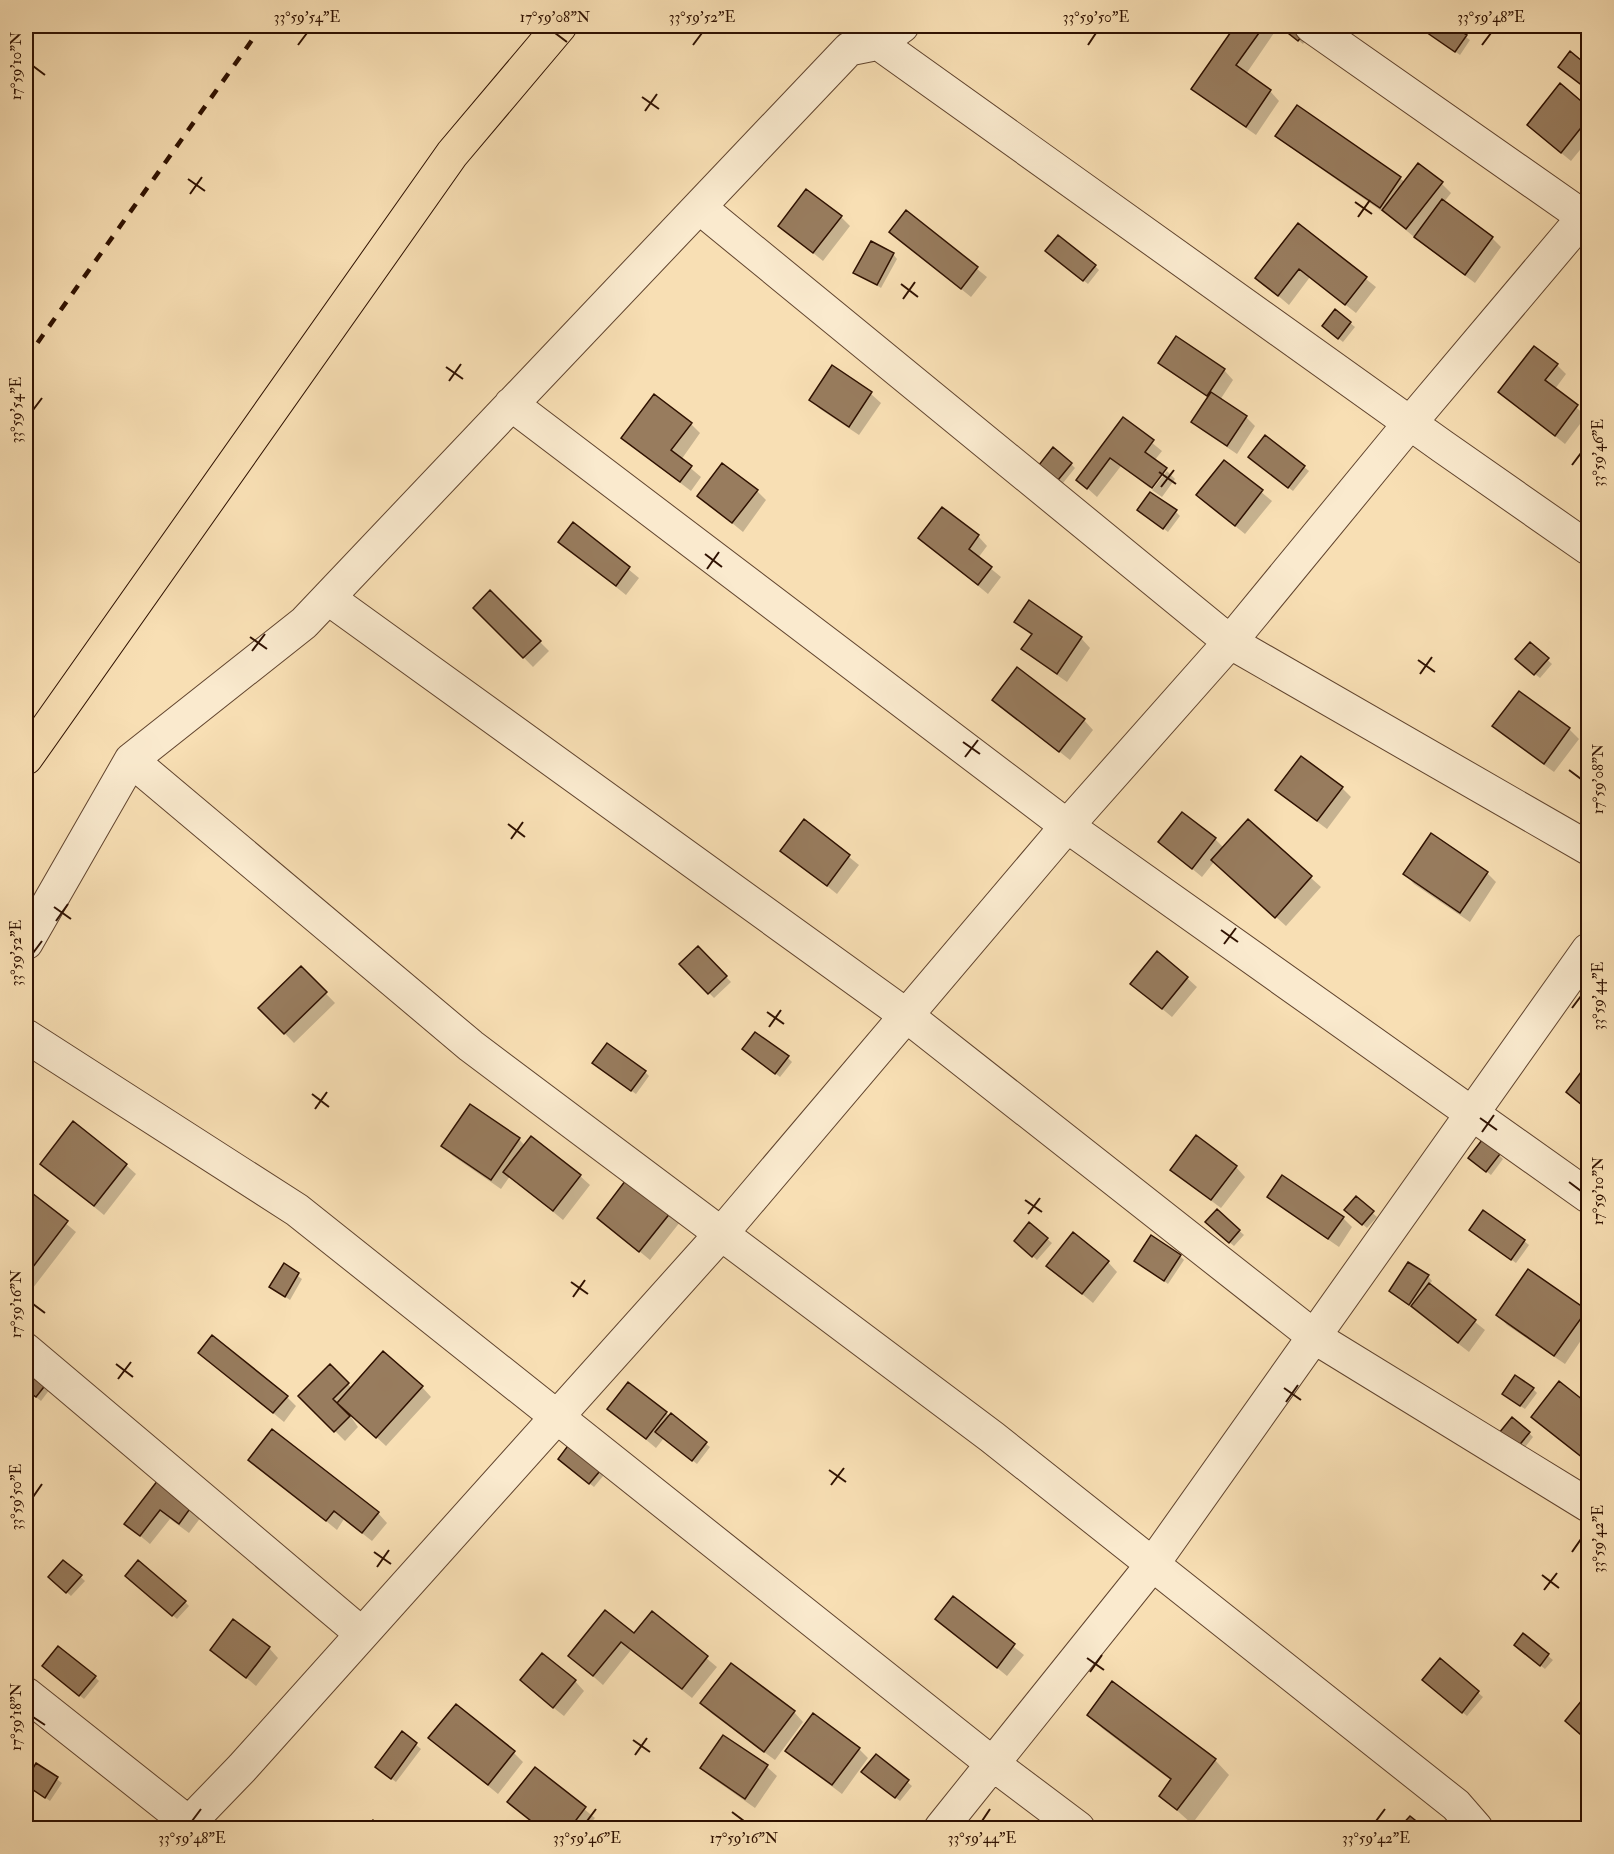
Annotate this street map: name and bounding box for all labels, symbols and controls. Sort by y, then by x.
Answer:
text: 33°59'54"E [274,8,340,27]
text: 17°59'08"N [520,8,591,27]
text: 33°59'52"E [669,8,735,27]
text: 33°59'50"E [1063,8,1129,27]
text: 33°59'48"E [1457,8,1525,27]
text: 17°59'10"N [7,31,26,100]
text: 33°59'54"E [7,377,26,443]
text: 33°59'46"E [1589,419,1608,487]
text: 17°59'08"N [1589,743,1608,814]
text: 33°59'52"E [7,920,26,986]
text: 33°59'44"E [1589,962,1608,1030]
text: 17°59'10"N [1589,1156,1608,1225]
text: 17°59'16"N [7,1269,26,1338]
text: 33°59'50"E [7,1464,26,1530]
text: 33°59'42"E [1589,1505,1608,1573]
text: 17°59'18"N [7,1682,26,1751]
text: 33°59'48"E [158,1829,226,1848]
text: 33°59'46"E [553,1829,621,1848]
text: 17°59'16"N [710,1829,779,1848]
text: 33°59'44"E [948,1829,1016,1848]
text: 33°59'42"E [1342,1829,1410,1848]

